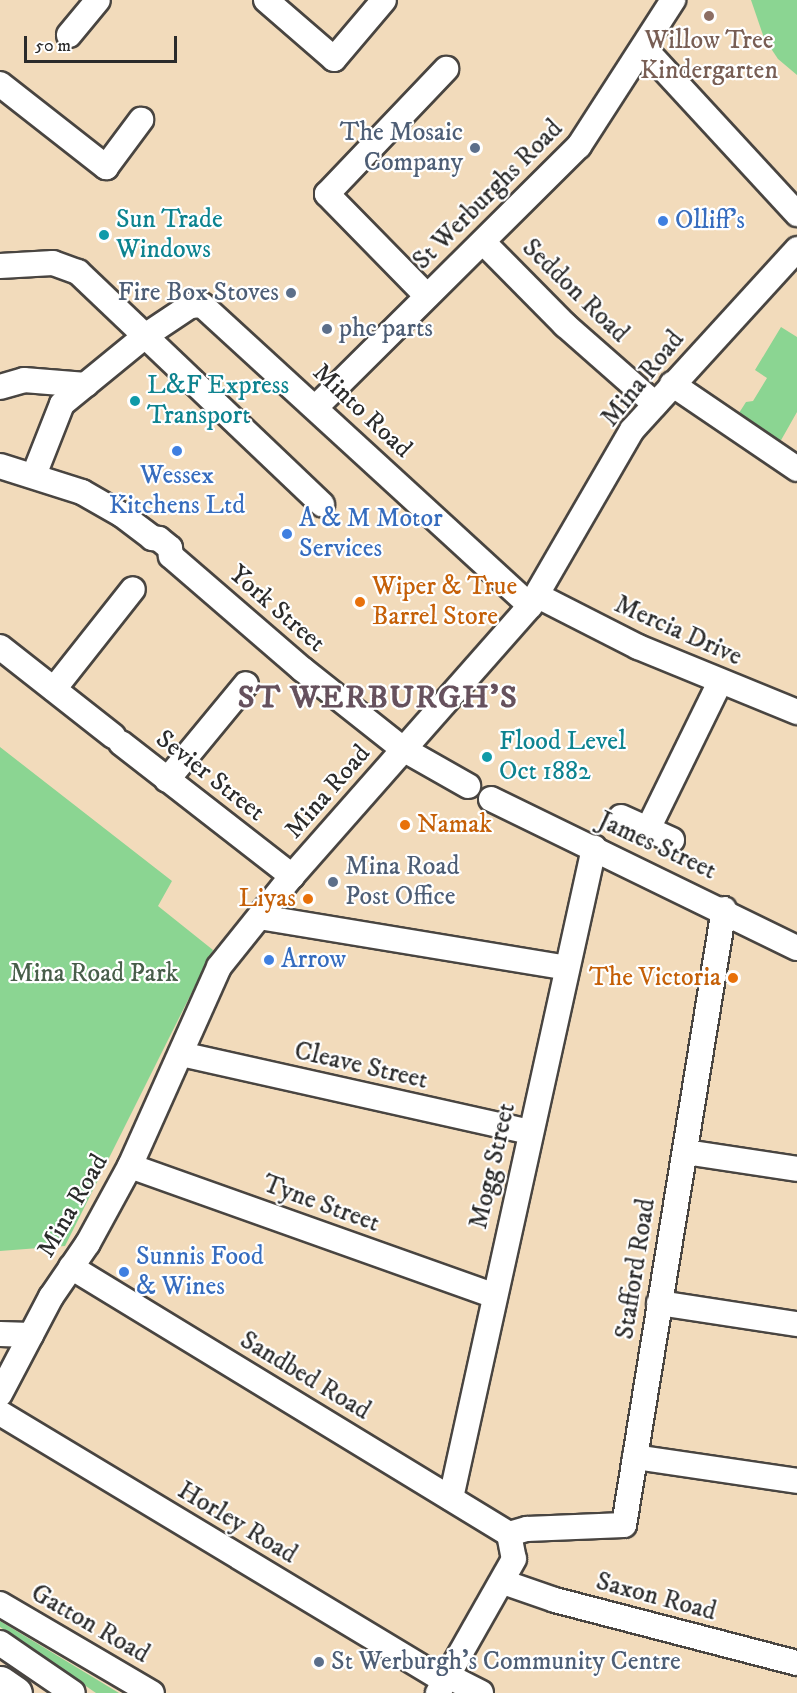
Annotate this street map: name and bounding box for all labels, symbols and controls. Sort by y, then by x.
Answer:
marker: Willow Tree Kindergarten [702,9,716,23]
scale bar [27,24,180,62]
place label: Willow Tree Kindergarten [640,25,778,86]
text: 50 m [35,35,71,57]
street label: St Werburghs Road [406,113,570,277]
place label: The Mosaic Company [340,117,463,178]
marker: The Mosaic Company [468,141,482,155]
place label: Sun Trade Windows [116,204,223,266]
place label: Olliff's [675,205,745,237]
marker: Olliff's [656,214,670,228]
marker: Sun Trade Windows [97,228,111,242]
street label: Seddon Road [515,233,635,349]
place label: Fire Box Stoves [117,277,279,309]
marker: Fire Box Stoves [284,286,298,300]
place label: phc parts [339,313,433,345]
marker: phc parts [320,322,334,336]
street label: Mina Road [595,325,691,433]
street label: Minto Road [306,357,418,465]
place label: L&F Express Transport [147,370,289,431]
marker: L&F Express Transport [128,394,142,408]
marker: Wessex Kitchens Ltd [170,444,184,458]
place label: Wessex Kitchens Ltd [109,460,245,522]
place label: A & M Motor Services [299,503,443,564]
marker: A & M Motor Services [280,527,294,541]
street label: York Street [223,559,331,659]
place label: Wiper & True Barrel Store [372,571,517,632]
street label: Mercia Drive [609,589,747,673]
marker: Wiper & True Barrel Store [353,595,367,609]
district label: ST WERBURGH'S [238,679,518,717]
street label: Sevier Street [149,724,271,828]
place label: Flood Level Oct 1882 [499,726,626,788]
street label: Mina Road [279,739,377,845]
marker: Flood Level Oct 1882 [480,750,494,764]
street label: James Street [593,805,721,887]
place label: Namak [417,809,492,841]
marker: Namak [398,818,412,832]
place label: Mina Road Post Office [345,851,460,912]
marker: Mina Road Post Office [326,875,340,889]
place label: Liyas [238,883,296,915]
marker: Liyas [301,892,315,906]
place label: Arrow [281,944,346,976]
marker: Arrow [262,953,276,967]
park label: Mina Road Park [10,958,178,990]
place label: The Victoria [589,962,721,994]
marker: The Victoria [726,971,740,985]
street label: Cleave Street [291,1036,431,1096]
street label: Mogg Street [463,1100,523,1232]
street label: Mina Road [31,1149,115,1263]
street label: Tyne Street [258,1168,384,1240]
street label: Stafford Road [609,1196,663,1342]
place label: Sunnis Food & Wines [136,1241,264,1302]
marker: Sunnis Food & Wines [117,1265,131,1279]
street label: Sandbed Road [234,1325,376,1427]
street label: Horley Road [172,1475,302,1571]
street label: Saxon Road [593,1566,719,1628]
street label: Gatton Road [25,1578,155,1670]
place label: St Werburgh's Community Centre [331,1646,681,1678]
marker: St Werburgh's Community Centre [312,1655,326,1669]

